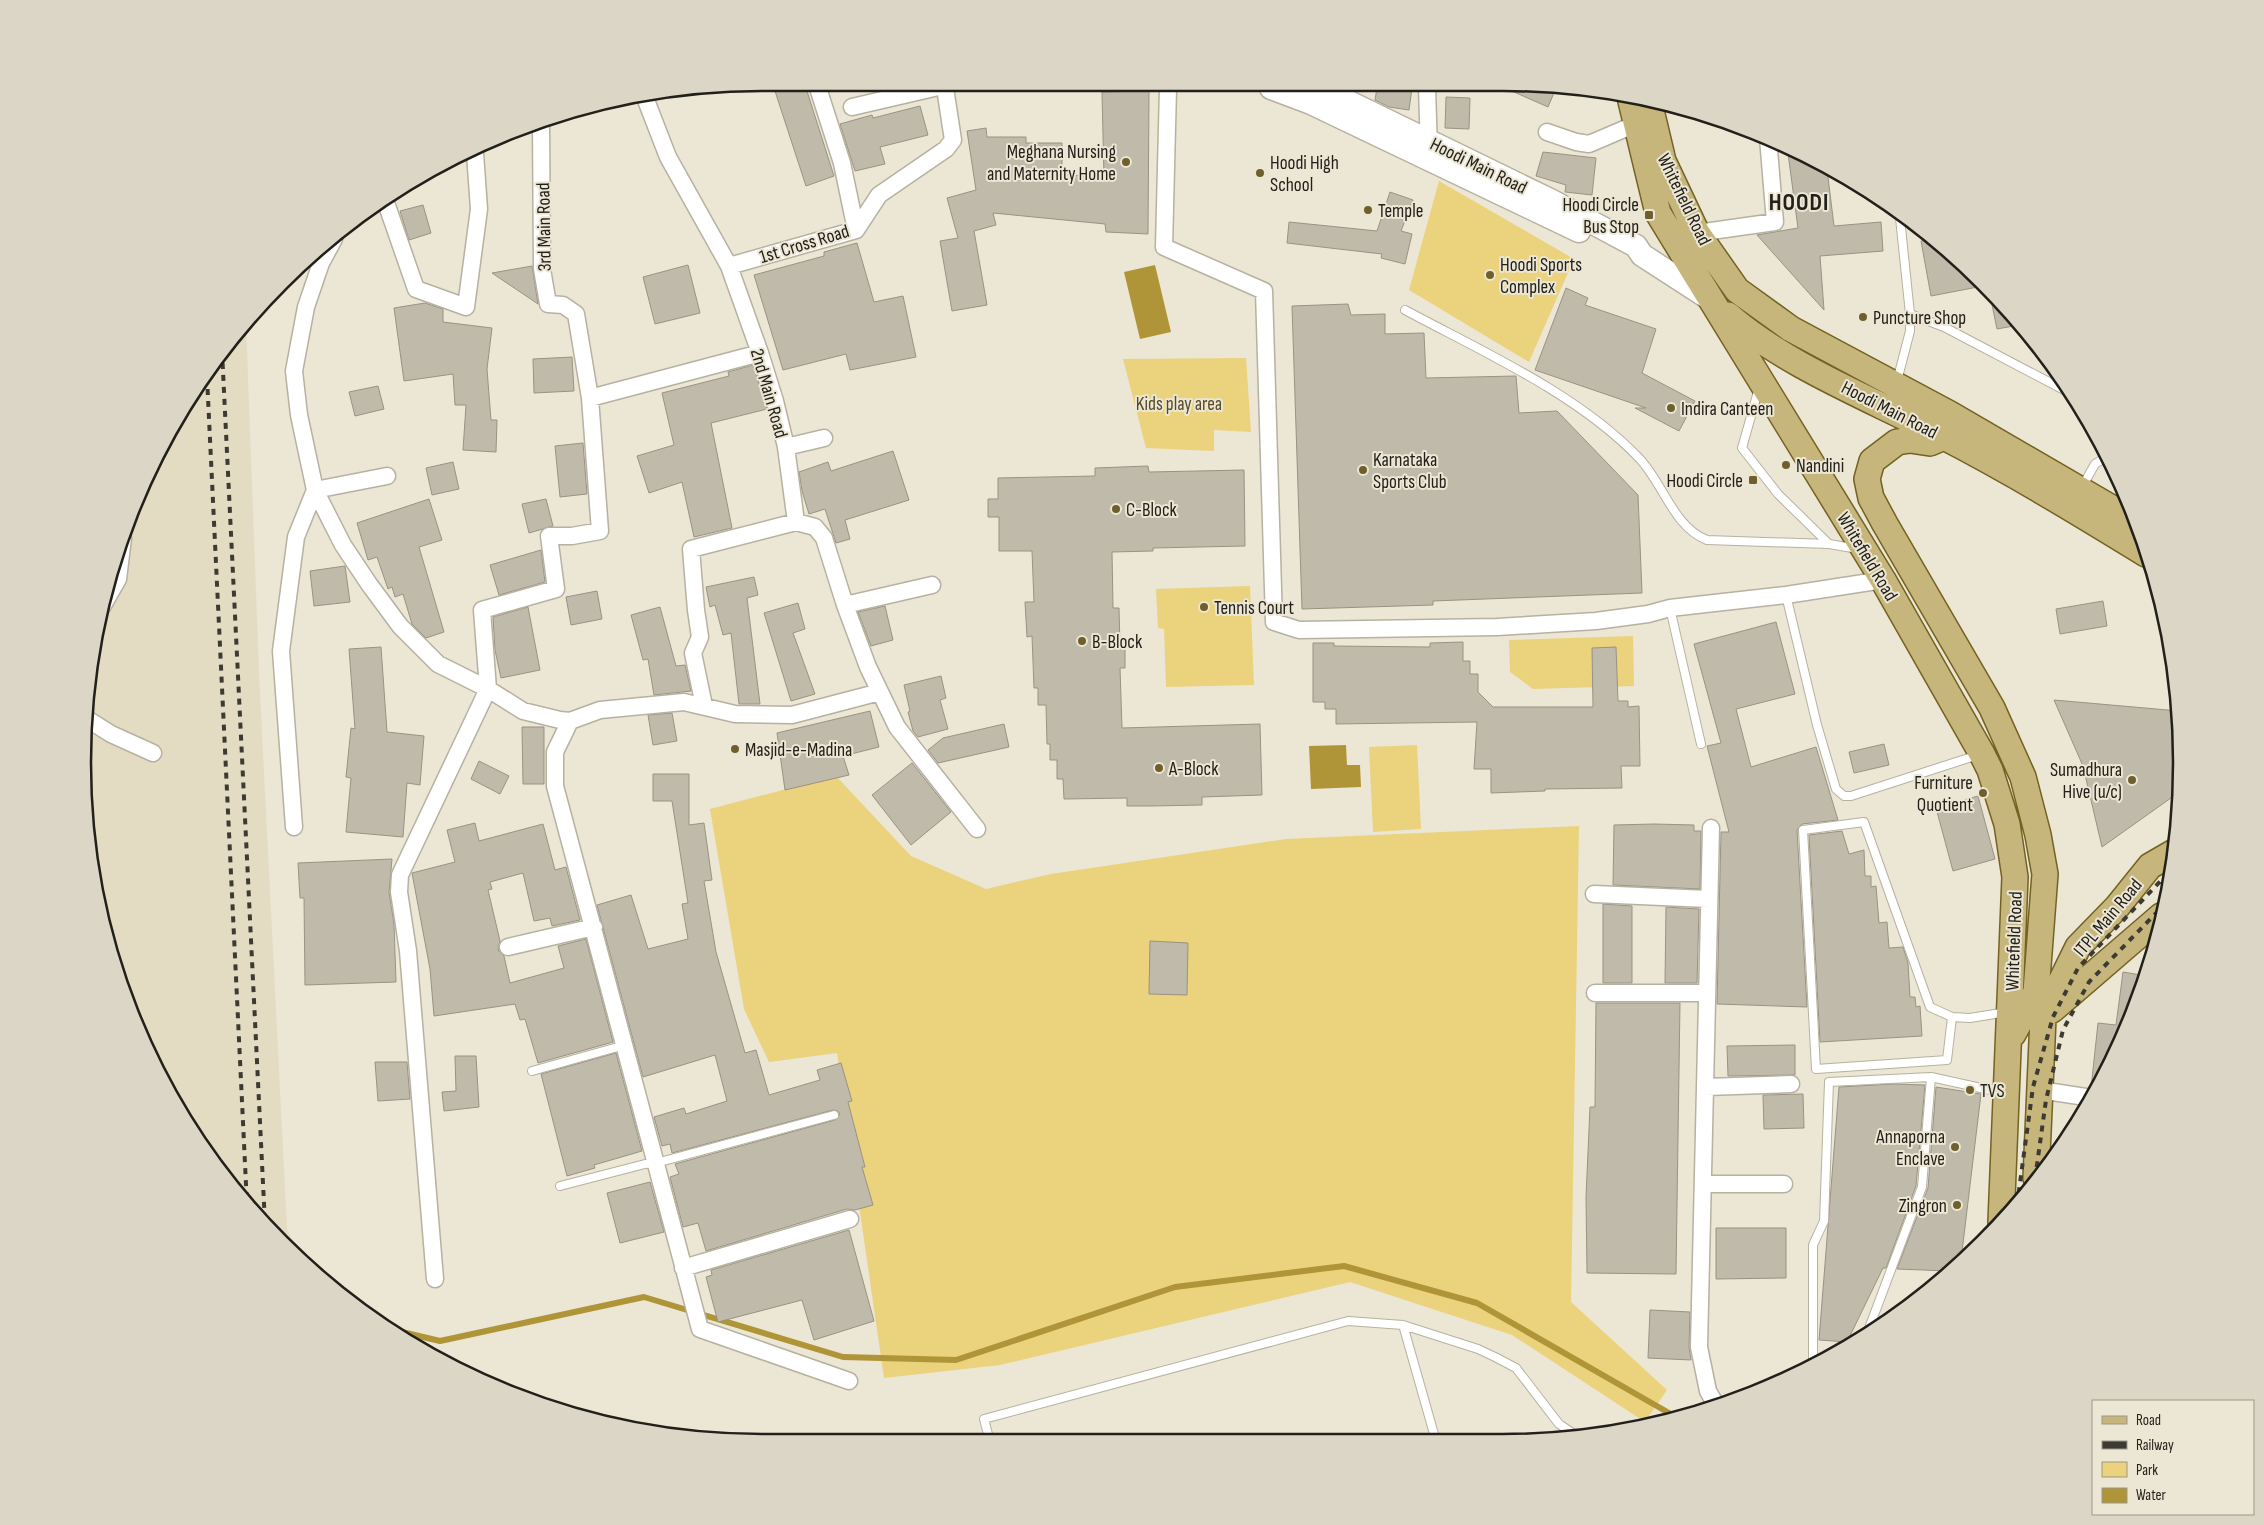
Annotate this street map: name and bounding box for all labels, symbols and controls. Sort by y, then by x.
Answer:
street label: Hoodi Main Road [1426,133,1531,200]
place label: Meghana Nursing and Maternity Home [987,141,1116,186]
street label: Whitefield Road [1652,150,1716,249]
place label: Hoodi High School [1270,152,1339,197]
marker: Meghana Nursing and Maternity Home [1120,156,1132,168]
marker: Hoodi High School [1254,167,1266,179]
street label: 3rd Main Road [532,182,557,272]
district label: HOODI [1769,188,1829,217]
place label: Hoodi Circle Bus Stop [1562,194,1639,239]
place label: Temple [1378,200,1423,223]
marker: Temple [1362,204,1374,216]
marker: Hoodi Circle Bus Stop [1643,209,1655,221]
street label: 1st Cross Road [757,220,852,269]
place label: Hoodi Sports Complex [1500,254,1582,299]
marker: Hoodi Sports Complex [1484,269,1496,281]
place label: Puncture Shop [1873,307,1966,330]
marker: Puncture Shop [1857,311,1869,323]
street label: 2nd Main Road [745,346,792,441]
street label: Hoodi Main Road [1837,376,1941,444]
park label: Kids play area [1136,393,1222,416]
place label: Indira Canteen [1681,398,1773,421]
marker: Indira Canteen [1665,402,1677,414]
place label: Karnataka Sports Club [1373,449,1447,494]
place label: Nandini [1796,455,1844,478]
marker: Nandini [1780,459,1792,471]
marker: Karnataka Sports Club [1357,464,1369,476]
place label: Hoodi Circle [1666,470,1743,493]
marker: Hoodi Circle [1747,474,1759,486]
place label: C-Block [1126,499,1178,522]
marker: C-Block [1110,503,1122,515]
street label: Whitefield Road [1831,508,1902,605]
place label: Tennis Court [1214,597,1294,620]
marker: Tennis Court [1198,601,1210,613]
place label: B-Block [1092,631,1143,654]
marker: B-Block [1076,635,1088,647]
place label: Masjid-e-Madina [745,739,852,762]
marker: Masjid-e-Madina [729,743,741,755]
place label: A-Block [1168,758,1219,781]
place label: Sumadhura Hive (u/c) [2050,759,2122,804]
marker: A-Block [1153,762,1165,774]
place label: Furniture Quotient [1914,772,1973,817]
marker: Sumadhura Hive (u/c) [2126,774,2138,786]
marker: Furniture Quotient [1977,787,1989,799]
street label: ITPL Main Road [2069,874,2147,962]
street label: Whitefield Road [2001,891,2028,991]
place label: TVS [1980,1080,2005,1103]
marker: TVS [1964,1084,1976,1096]
place label: Annaporna Enclave [1875,1126,1945,1171]
marker: Annaporna Enclave [1949,1141,1961,1153]
place label: Zingron [1899,1195,1947,1218]
marker: Zingron [1951,1199,1963,1211]
legend [2092,1400,2254,1515]
text: Road [2136,1411,2161,1430]
text: Railway [2136,1436,2174,1455]
text: Park [2136,1461,2158,1480]
text: Water [2136,1486,2167,1505]

